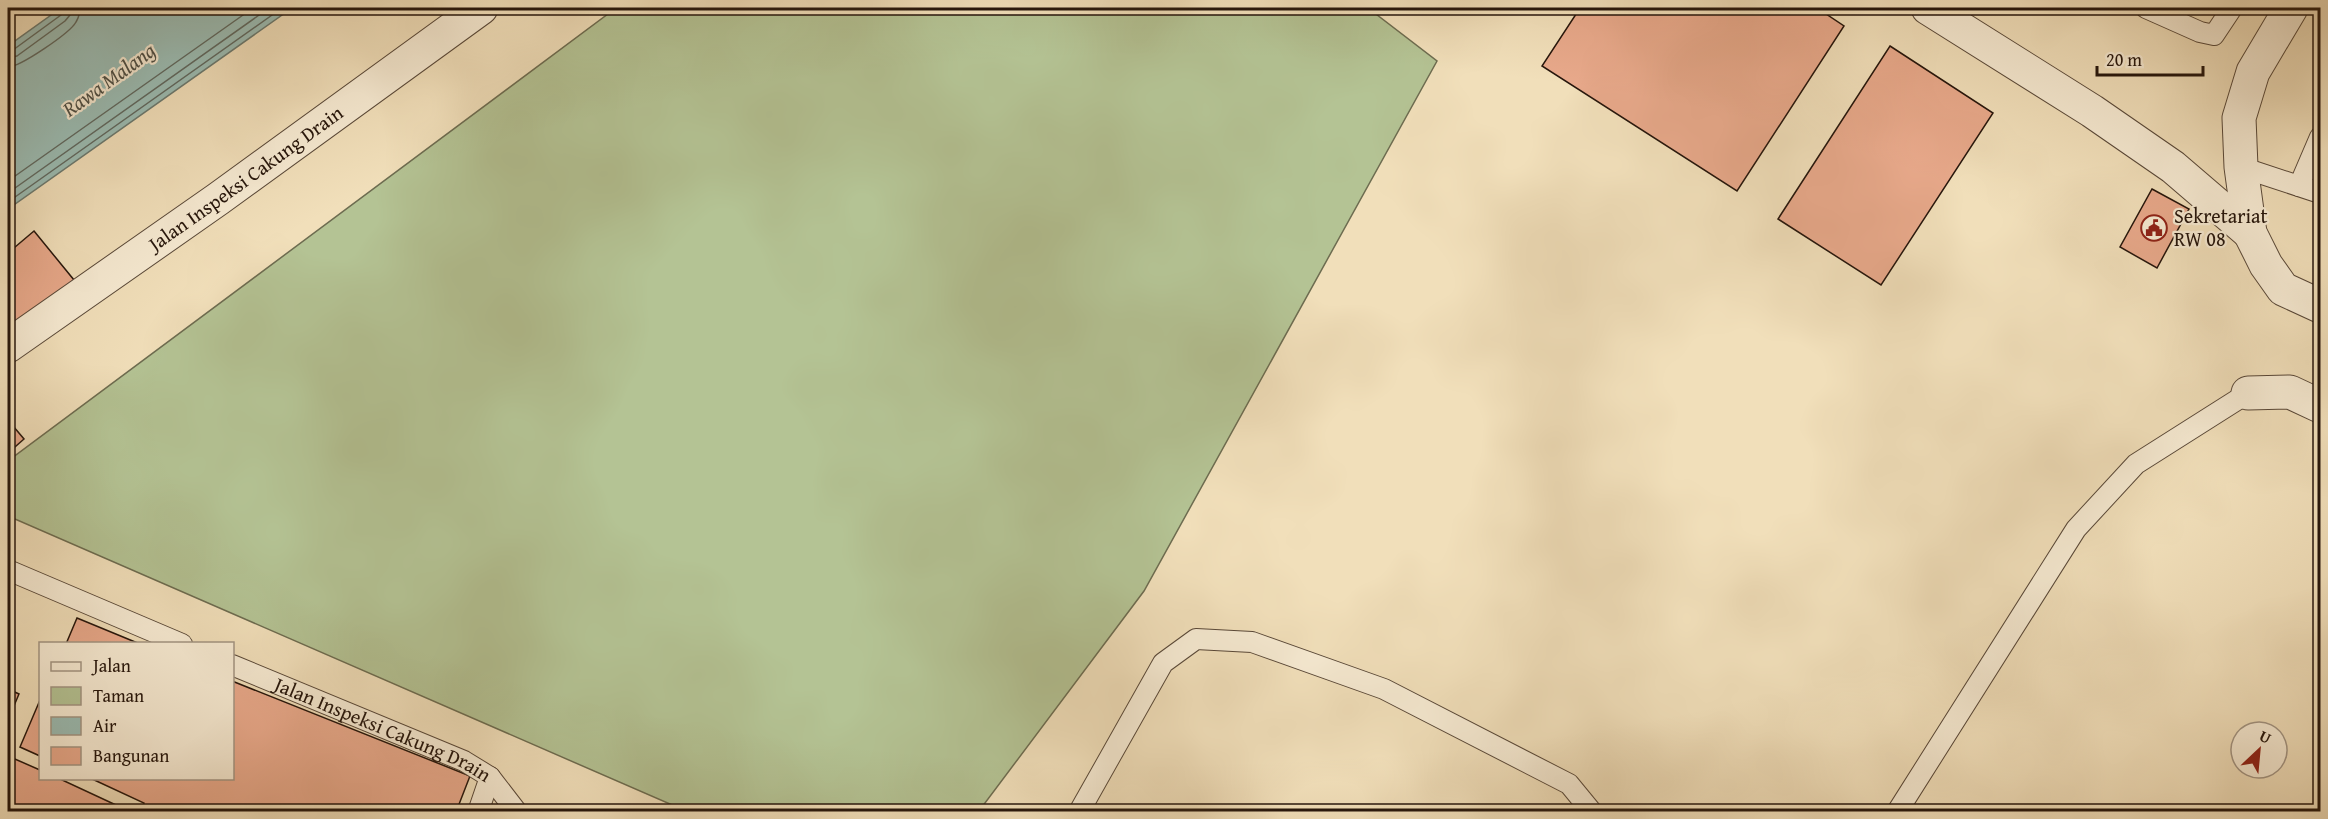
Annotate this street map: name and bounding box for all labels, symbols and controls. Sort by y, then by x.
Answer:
water label: Rawa Malang [55,35,162,125]
scale bar [2097,39,2204,77]
text: 20 m [2106,46,2142,73]
street label: Jalan Inspeksi Cakung Drain [140,98,349,259]
place label: Sekretariat RW 08 [2174,201,2268,253]
public building icon: Sekretariat RW 08 [2139,213,2169,243]
legend [39,642,234,780]
text: Jalan [91,652,131,679]
street label: Jalan Inspeksi Cakung Drain [267,668,497,788]
text: Taman [93,682,144,709]
text: Air [93,712,117,739]
north arrow [2229,720,2289,780]
text: U [2255,723,2276,750]
text: Bangunan [93,742,169,769]

